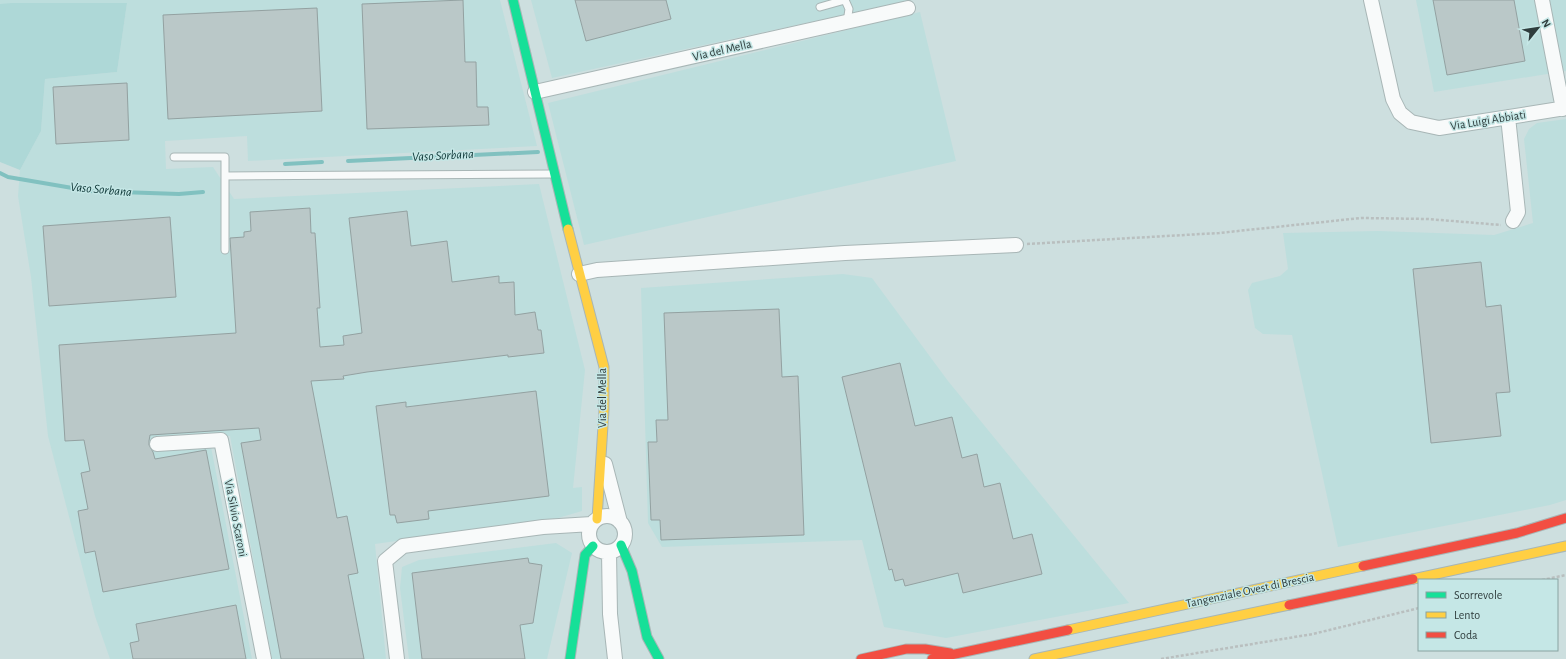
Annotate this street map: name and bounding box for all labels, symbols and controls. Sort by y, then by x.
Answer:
north arrow [1518,8,1558,48]
text: N [1540,17,1553,29]
street label: Via del Mella [691,37,753,63]
street label: Via Luigi Abbiati [1449,108,1527,132]
water label: Vaso Sorbana [412,148,474,164]
water label: Vaso Sorbana [70,181,133,199]
street label: Via del Mella [596,367,608,428]
street label: Via Silvio Scaroni [223,478,249,558]
street label: Tangenziale Ovest di Brescia [1185,570,1316,609]
legend [1418,579,1558,651]
text: Scorrevole [1454,589,1502,601]
text: Lento [1454,609,1480,621]
text: Coda [1454,629,1478,641]

